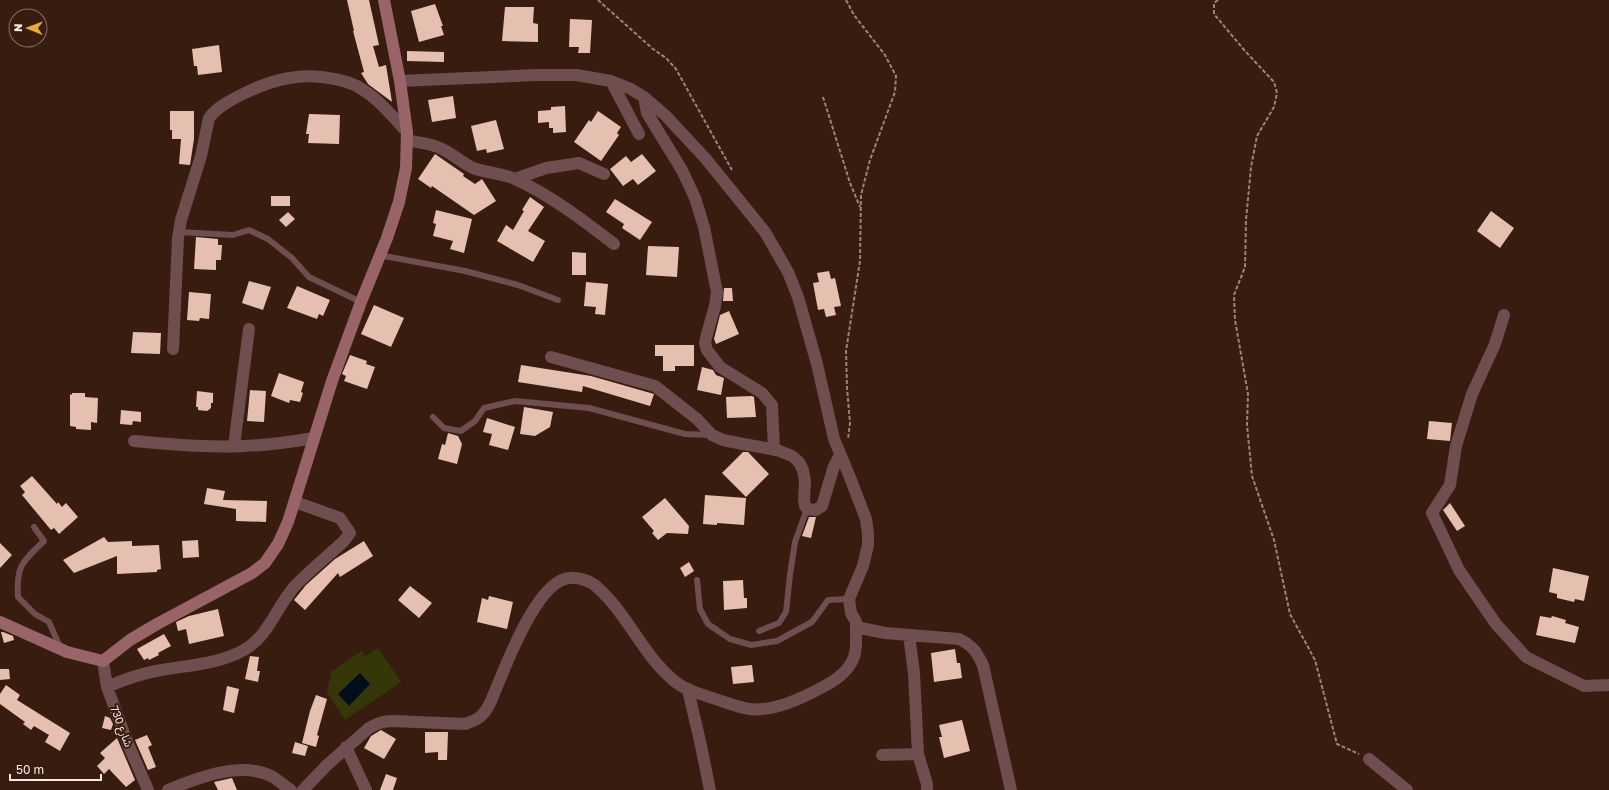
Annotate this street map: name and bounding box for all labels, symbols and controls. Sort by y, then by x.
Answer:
north arrow [8,8,48,48]
text: N [11,24,24,32]
street label: شارع 730 [106,703,136,750]
scale bar [10,756,101,782]
text: 50 m [16,762,44,777]

